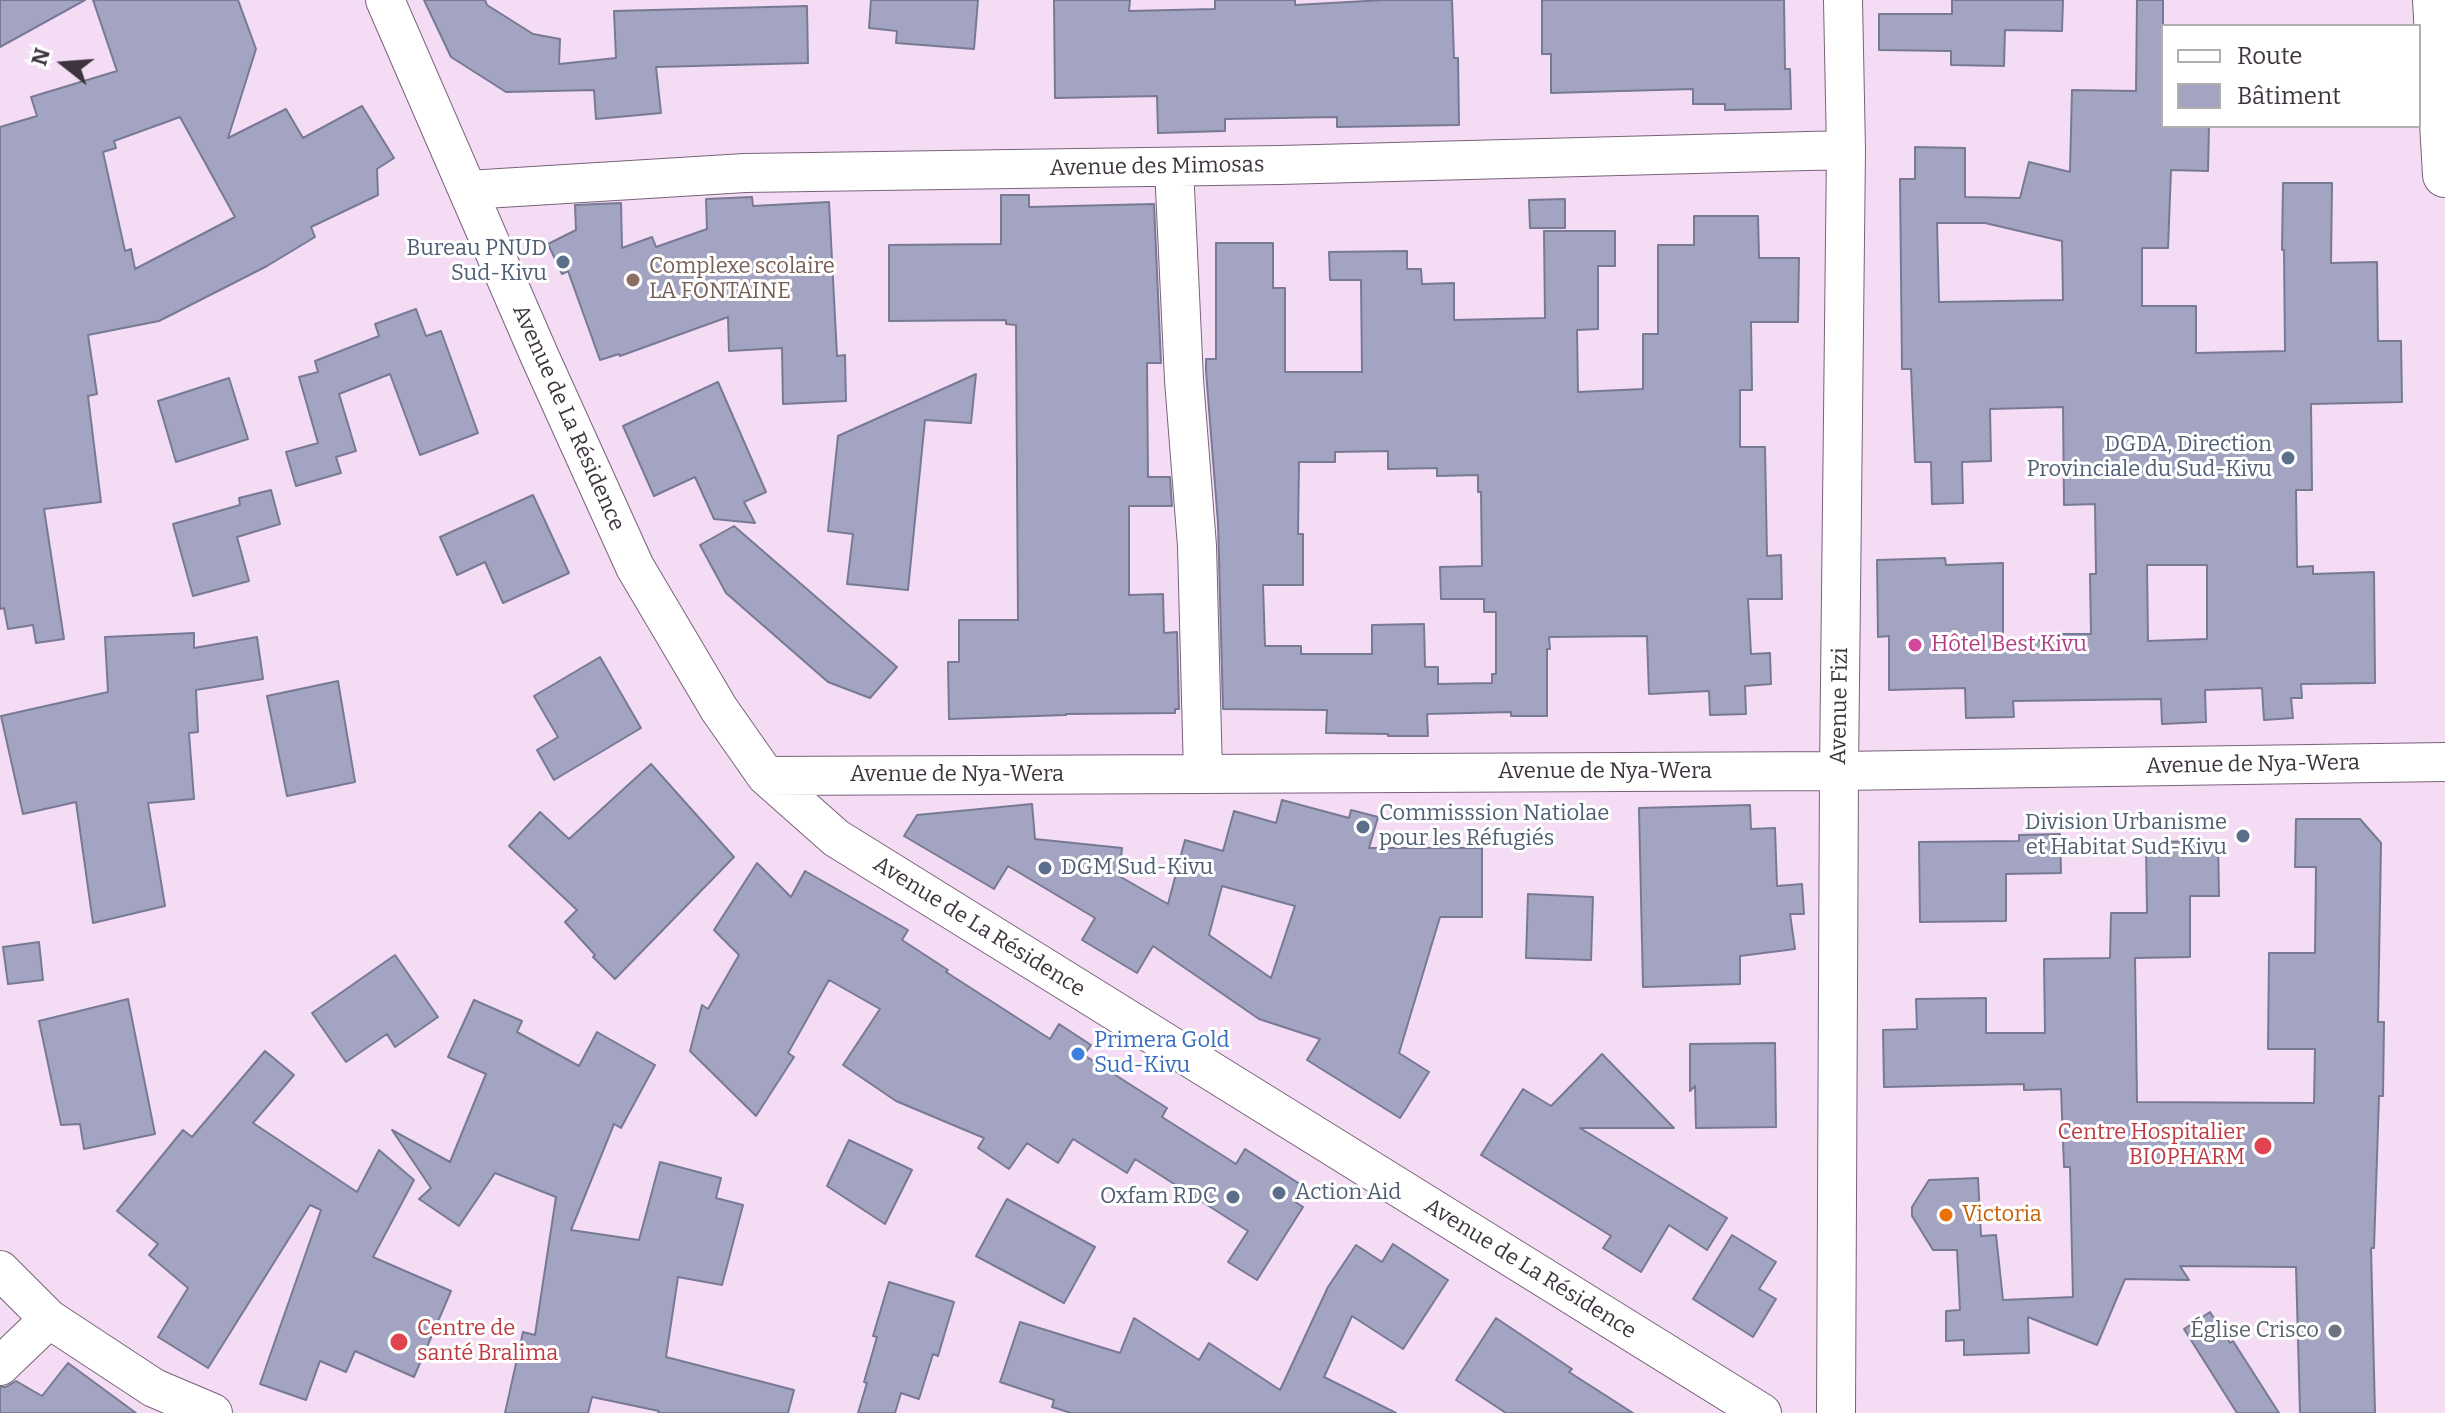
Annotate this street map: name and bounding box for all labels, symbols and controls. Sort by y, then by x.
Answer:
north arrow [24,24,104,104]
legend [2161,24,2421,128]
text: Route [2237,42,2302,70]
text: N [25,45,56,69]
text: Bâtiment [2237,82,2341,110]
street label: Avenue des Mimosas [1049,152,1265,182]
place label: Bureau PNUD Sud-Kivu [406,236,547,288]
marker: Bureau PNUD Sud-Kivu [554,253,572,271]
place label: Complexe scolaire LA FONTAINE [649,254,835,306]
marker: Complexe scolaire LA FONTAINE [624,271,642,289]
street label: Avenue de La Résidence [506,301,630,535]
place label: DGDA, Direction Provinciale du Sud-Kivu [2026,432,2272,484]
marker: DGDA, Direction Provinciale du Sud-Kivu [2279,449,2297,467]
place label: Hôtel Best Kivu [1931,632,2087,658]
marker: Hôtel Best Kivu [1906,636,1924,654]
street label: Avenue Fizi [1826,647,1854,765]
street label: Avenue de Nya-Wera [2146,750,2360,780]
street label: Avenue de Nya-Wera [1498,759,1712,785]
street label: Avenue de Nya-Wera [850,762,1064,788]
place label: Commisssion Natiolae pour les Réfugiés [1379,801,1609,852]
place label: Division Urbanisme et Habitat Sud-Kivu [2025,810,2227,862]
marker: Commisssion Natiolae pour les Réfugiés [1354,818,1372,836]
marker: Division Urbanisme et Habitat Sud-Kivu [2234,827,2252,845]
street label: Avenue de La Résidence [868,851,1090,1003]
place label: DGM Sud-Kivu [1061,855,1213,881]
marker: DGM Sud-Kivu [1036,859,1054,877]
place label: Primera Gold Sud-Kivu [1094,1028,1230,1080]
marker: Primera Gold Sud-Kivu [1069,1045,1087,1063]
place label: Centre Hospitalier BIOPHARM [2057,1120,2245,1172]
marker: Centre Hospitalier BIOPHARM [2252,1135,2274,1157]
place label: Action Aid [1295,1180,1401,1206]
place label: Oxfam RDC [1100,1184,1217,1210]
marker: Action Aid [1270,1184,1288,1202]
marker: Oxfam RDC [1224,1188,1242,1206]
street label: Avenue de La Résidence [1419,1193,1641,1345]
place label: Victoria [1962,1202,2042,1228]
marker: Victoria [1937,1206,1955,1224]
place label: Centre de santé Bralima [417,1316,558,1368]
place label: Église Crisco [2190,1318,2319,1344]
marker: Église Crisco [2326,1322,2344,1340]
marker: Centre de santé Bralima [388,1331,410,1353]

